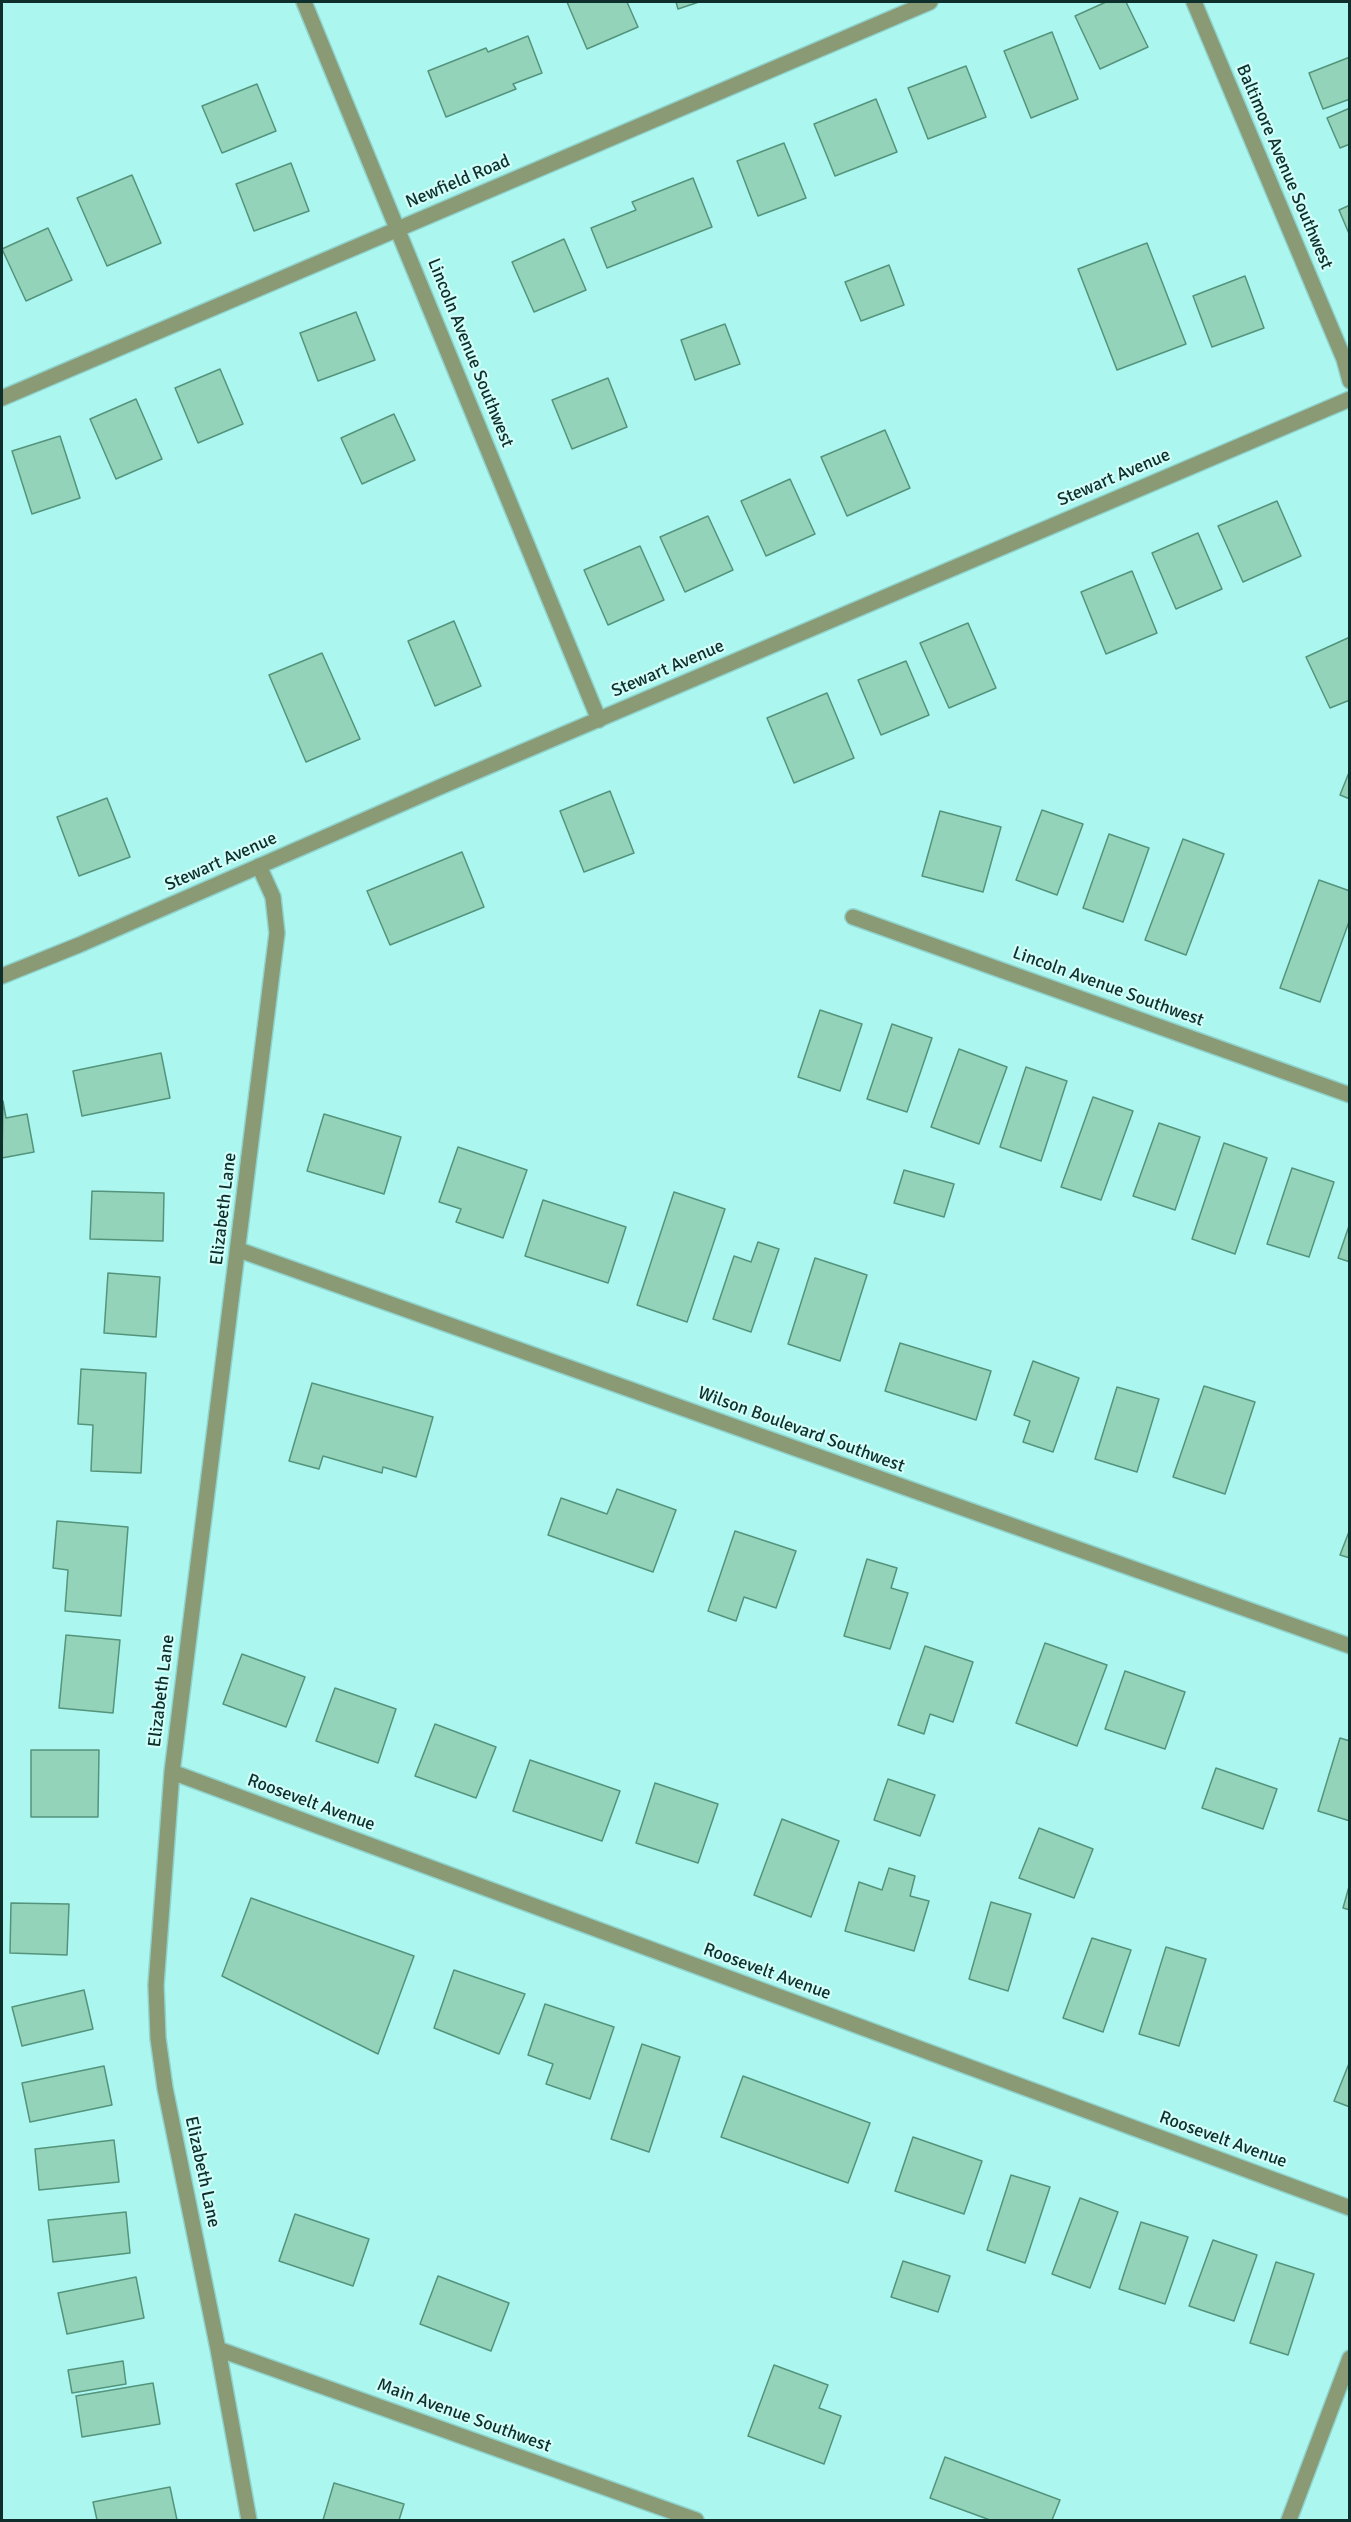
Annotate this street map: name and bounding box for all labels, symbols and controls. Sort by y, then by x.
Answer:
street label: Baltimore Avenue Southwest [1231,61,1337,273]
street label: Newfield Road [403,150,513,214]
street label: Lincoln Avenue Southwest [422,255,518,451]
street label: Stewart Avenue [1054,445,1174,511]
street label: Stewart Avenue [608,636,728,702]
street label: Stewart Avenue [162,828,280,896]
street label: Lincoln Avenue Southwest [1009,942,1207,1032]
street label: Elizabeth Lane [206,1152,242,1266]
street label: Wilson Boulevard Southwest [695,1382,907,1478]
street label: Elizabeth Lane [144,1634,180,1748]
street label: Roosevelt Avenue [244,1770,378,1836]
street label: Roosevelt Avenue [700,1939,834,2005]
street label: Roosevelt Avenue [1156,2107,1290,2173]
street label: Elizabeth Lane [180,2114,224,2230]
street label: Main Avenue Southwest [374,2374,554,2458]

